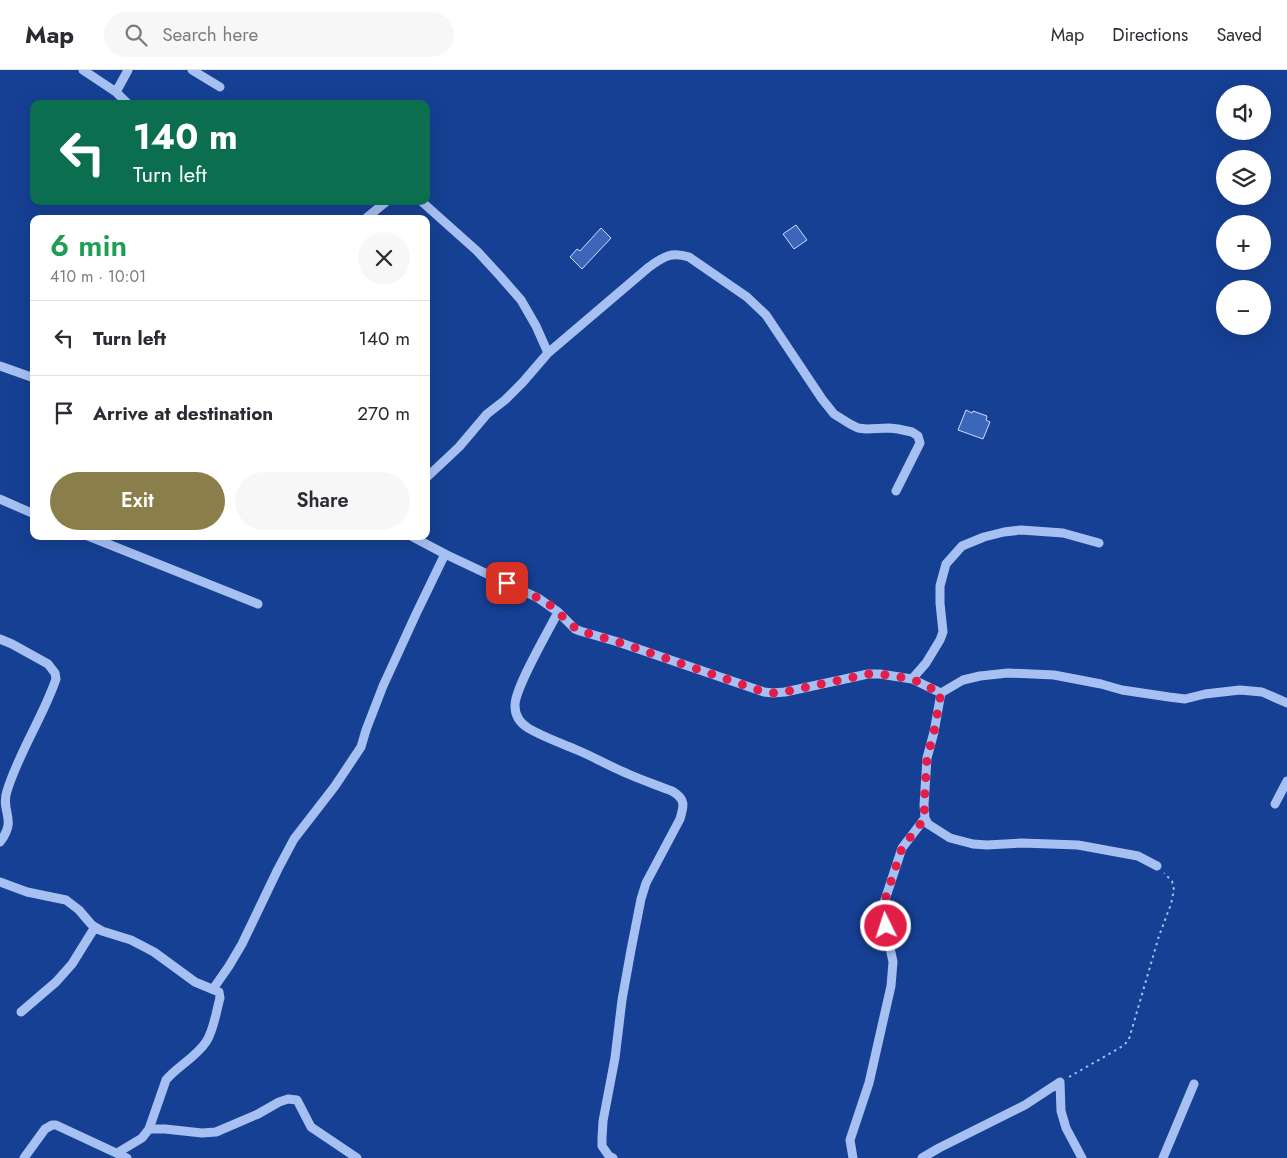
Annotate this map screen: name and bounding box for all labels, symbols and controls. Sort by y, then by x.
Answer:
search box [104,12,454,57]
text: Map [25,17,74,52]
icon: search [122,21,150,49]
text: Search here [162,21,258,48]
text: Map [1051,22,1084,48]
text: Directions [1112,22,1188,48]
text: Saved [1216,22,1262,48]
map controls [1216,85,1271,335]
button: sound [1216,85,1271,140]
text: 140 m [133,112,238,162]
icon: left [50,120,115,185]
button: layers [1216,150,1271,205]
text: Turn left [133,158,207,190]
button: + [1216,215,1271,270]
text: 6 min [50,224,127,267]
button: close [358,232,410,284]
text: 410 m · 10:01 [50,265,146,288]
button: − [1216,280,1271,335]
icon: left [50,324,78,352]
text: Turn left [93,325,166,352]
text: 140 m [358,325,410,352]
icon: arrive [50,399,78,427]
text: Arrive at destination [93,400,273,427]
text: 270 m [357,400,410,427]
button: Exit [50,472,225,530]
button: Share [235,472,410,530]
pin [486,562,528,604]
icon: arrive [493,569,521,597]
position arrow [859,899,911,951]

